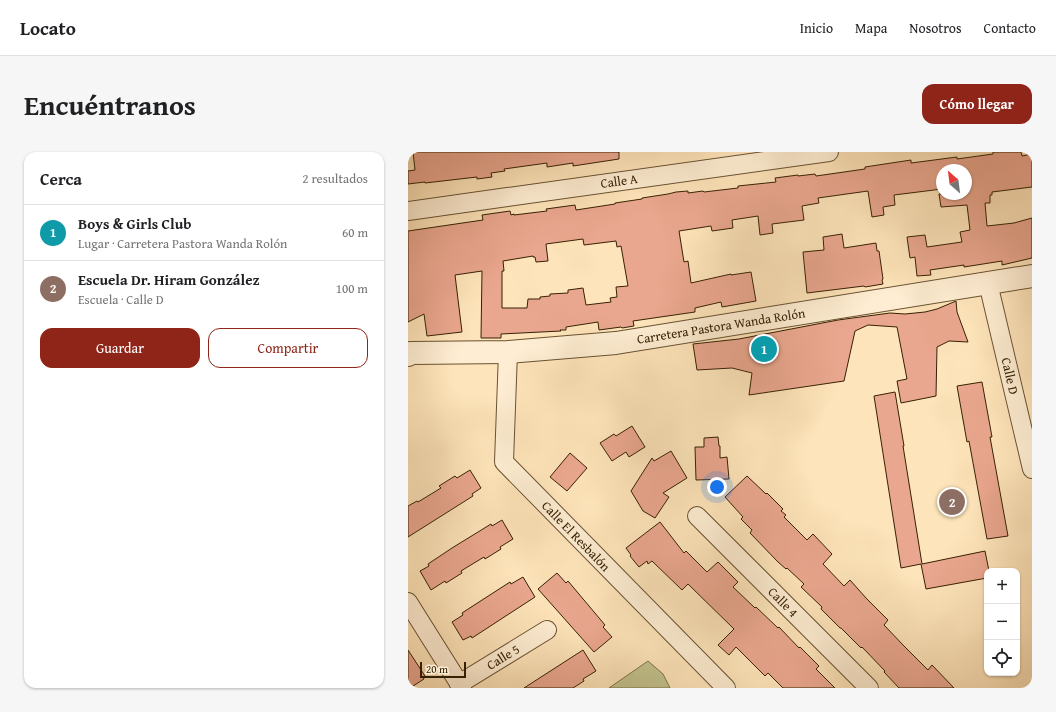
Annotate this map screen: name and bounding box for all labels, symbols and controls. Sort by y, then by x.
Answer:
text: Locato [20,14,76,42]
text: Inicio [800,18,833,38]
text: Mapa [855,18,887,38]
text: Nosotros [909,18,962,38]
text: Contacto [984,18,1036,38]
text: Encuéntranos [24,84,196,125]
button: Cómo llegar [922,84,1032,124]
north arrow [936,164,972,200]
text: Cerca [40,166,82,191]
text: 2 resultados [302,169,368,188]
street label: Calle A [599,169,639,193]
text: Boys & Girls Club [78,213,192,234]
text: 1 [50,223,56,242]
text: 60 m [342,223,368,242]
text: Lugar · Carretera Pastora Wanda Rolón [78,234,287,253]
text: Escuela Dr. Hiram González [78,269,260,290]
text: 2 [50,279,56,298]
text: 100 m [336,279,368,298]
text: Escuela · Calle D [78,290,164,309]
street label: Carretera Pastora Wanda Rolón [635,303,807,349]
button: Guardar [40,328,200,368]
button: Compartir [208,328,368,368]
pin: 1 [751,334,777,364]
street label: Calle D [997,356,1023,396]
your location [707,477,727,497]
pin: 2 [939,487,965,517]
street label: Calle El Resbalón [537,496,615,576]
map controls [984,568,1020,676]
button: + [984,568,1020,604]
street label: Calle 4 [764,583,802,621]
button: − [984,604,1020,640]
street label: Calle 5 [483,639,523,675]
button: locate [984,640,1020,676]
scale bar [420,660,466,679]
text: 20 m [426,661,448,677]

